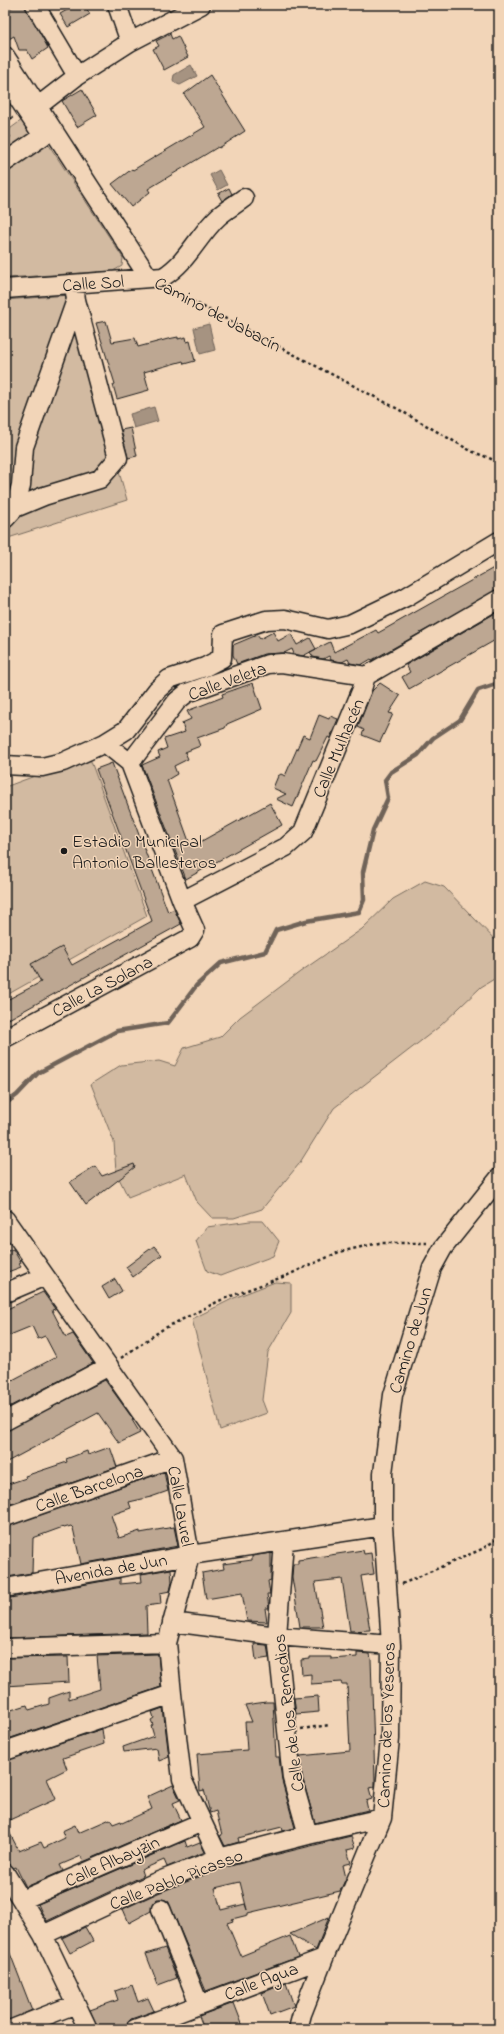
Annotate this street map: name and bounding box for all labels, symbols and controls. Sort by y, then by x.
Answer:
street label: Calle Sol [61,270,125,300]
street label: Camino de Jabacín [149,271,285,360]
street label: Calle Veleta [185,657,270,709]
street label: Calle Mulhacén [307,695,372,802]
place label: Estadio Municipal Antonio Ballesteros [72,830,217,877]
marker: Estadio Municipal Antonio Ballesteros [59,846,69,856]
street label: Calle La Solana [48,950,158,1025]
street label: Camino de Jun [383,1284,440,1397]
street label: Calle Barcelona [32,1459,147,1521]
street label: Calle Laurel [159,1464,199,1549]
street label: Avenida de Jun [53,1548,170,1594]
street label: Calle de los Remedios [267,1632,313,1793]
street label: Camino de los Yeseros [372,1642,404,1808]
street label: Calle Albayzin [61,1830,164,1895]
street label: Calle Pablo Picasso [106,1843,247,1918]
street label: Calle Agua [221,1957,303,2010]

